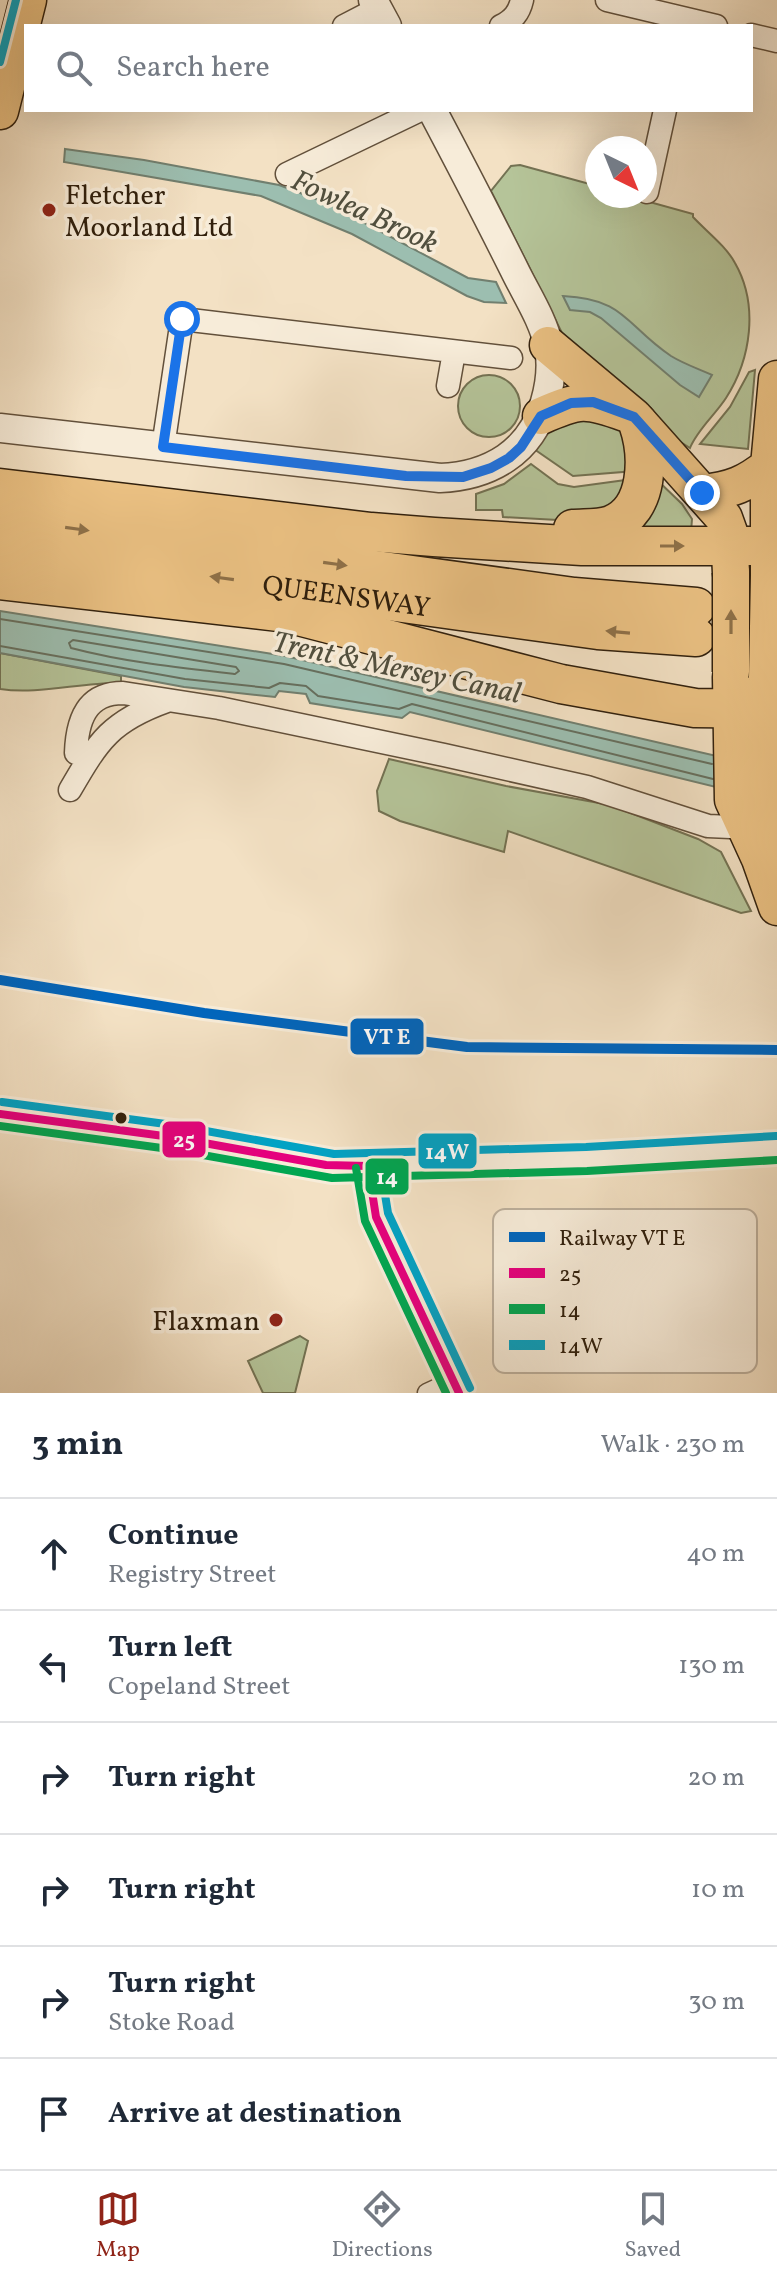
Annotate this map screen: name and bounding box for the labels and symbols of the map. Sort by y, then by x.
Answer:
north arrow [585,136,657,208]
water label: Fowlea Brook [284,160,445,265]
place label: Fletcher Moorland Ltd [65,177,233,248]
marker: Fletcher Moorland Ltd [40,201,58,219]
route start [164,301,200,337]
route end [684,475,720,511]
one-way arrow [65,523,90,536]
one-way arrow [660,540,685,552]
one-way arrow [323,558,348,571]
street label: QUEENSWAY [260,567,433,629]
one-way arrow [209,571,234,584]
one-way arrow [725,609,737,634]
water label: Trent & Mersey Canal [269,622,525,716]
one-way arrow [605,625,630,638]
line badge: VT E [349,1017,425,1056]
text: VT E [363,1023,411,1054]
unlabelled marker [113,1110,129,1126]
line badge: 25 [161,1120,207,1159]
text: 25 [173,1126,195,1157]
line badge: 14W [417,1132,478,1170]
text: 14W [425,1138,469,1169]
line badge: 14 [364,1157,410,1196]
text: 14 [376,1163,398,1194]
legend [493,1209,757,1373]
text: Railway VT E [559,1224,685,1255]
text: 25 [559,1260,581,1291]
text: 14 [559,1296,581,1327]
place label: Flaxman [152,1303,260,1342]
marker: Flaxman [267,1311,285,1329]
text: 14W [559,1332,603,1363]

